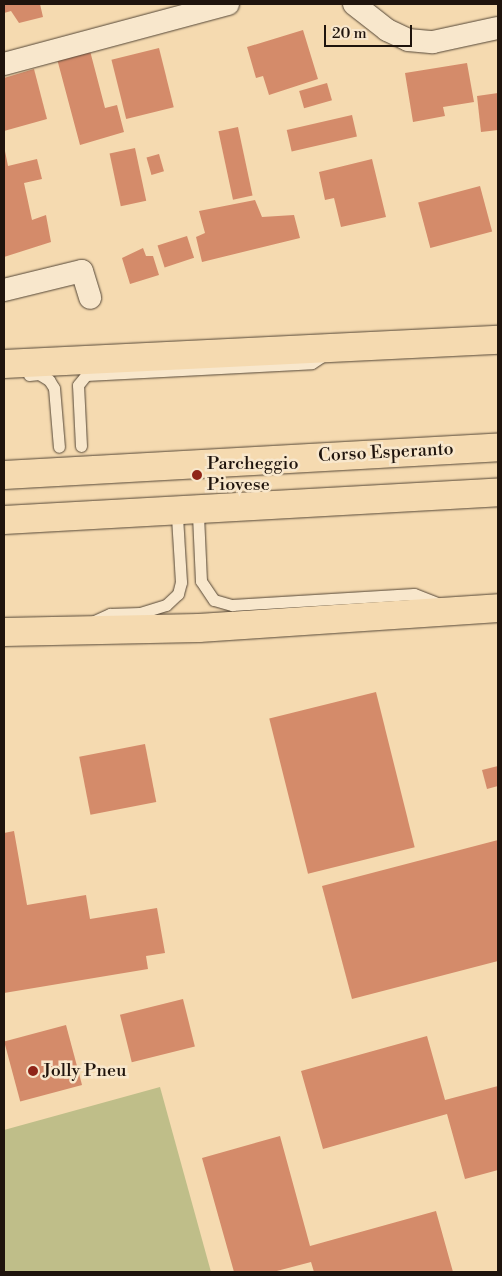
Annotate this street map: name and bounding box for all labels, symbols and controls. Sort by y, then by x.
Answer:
scale bar [327,15,414,47]
text: 20 m [332,24,367,43]
street label: Corso Esperanto [318,439,454,467]
place label: Parcheggio Piovese [207,454,299,496]
marker: Parcheggio Piovese [191,469,203,481]
place label: Jolly Pneu [43,1060,126,1082]
marker: Jolly Pneu [27,1065,39,1077]

